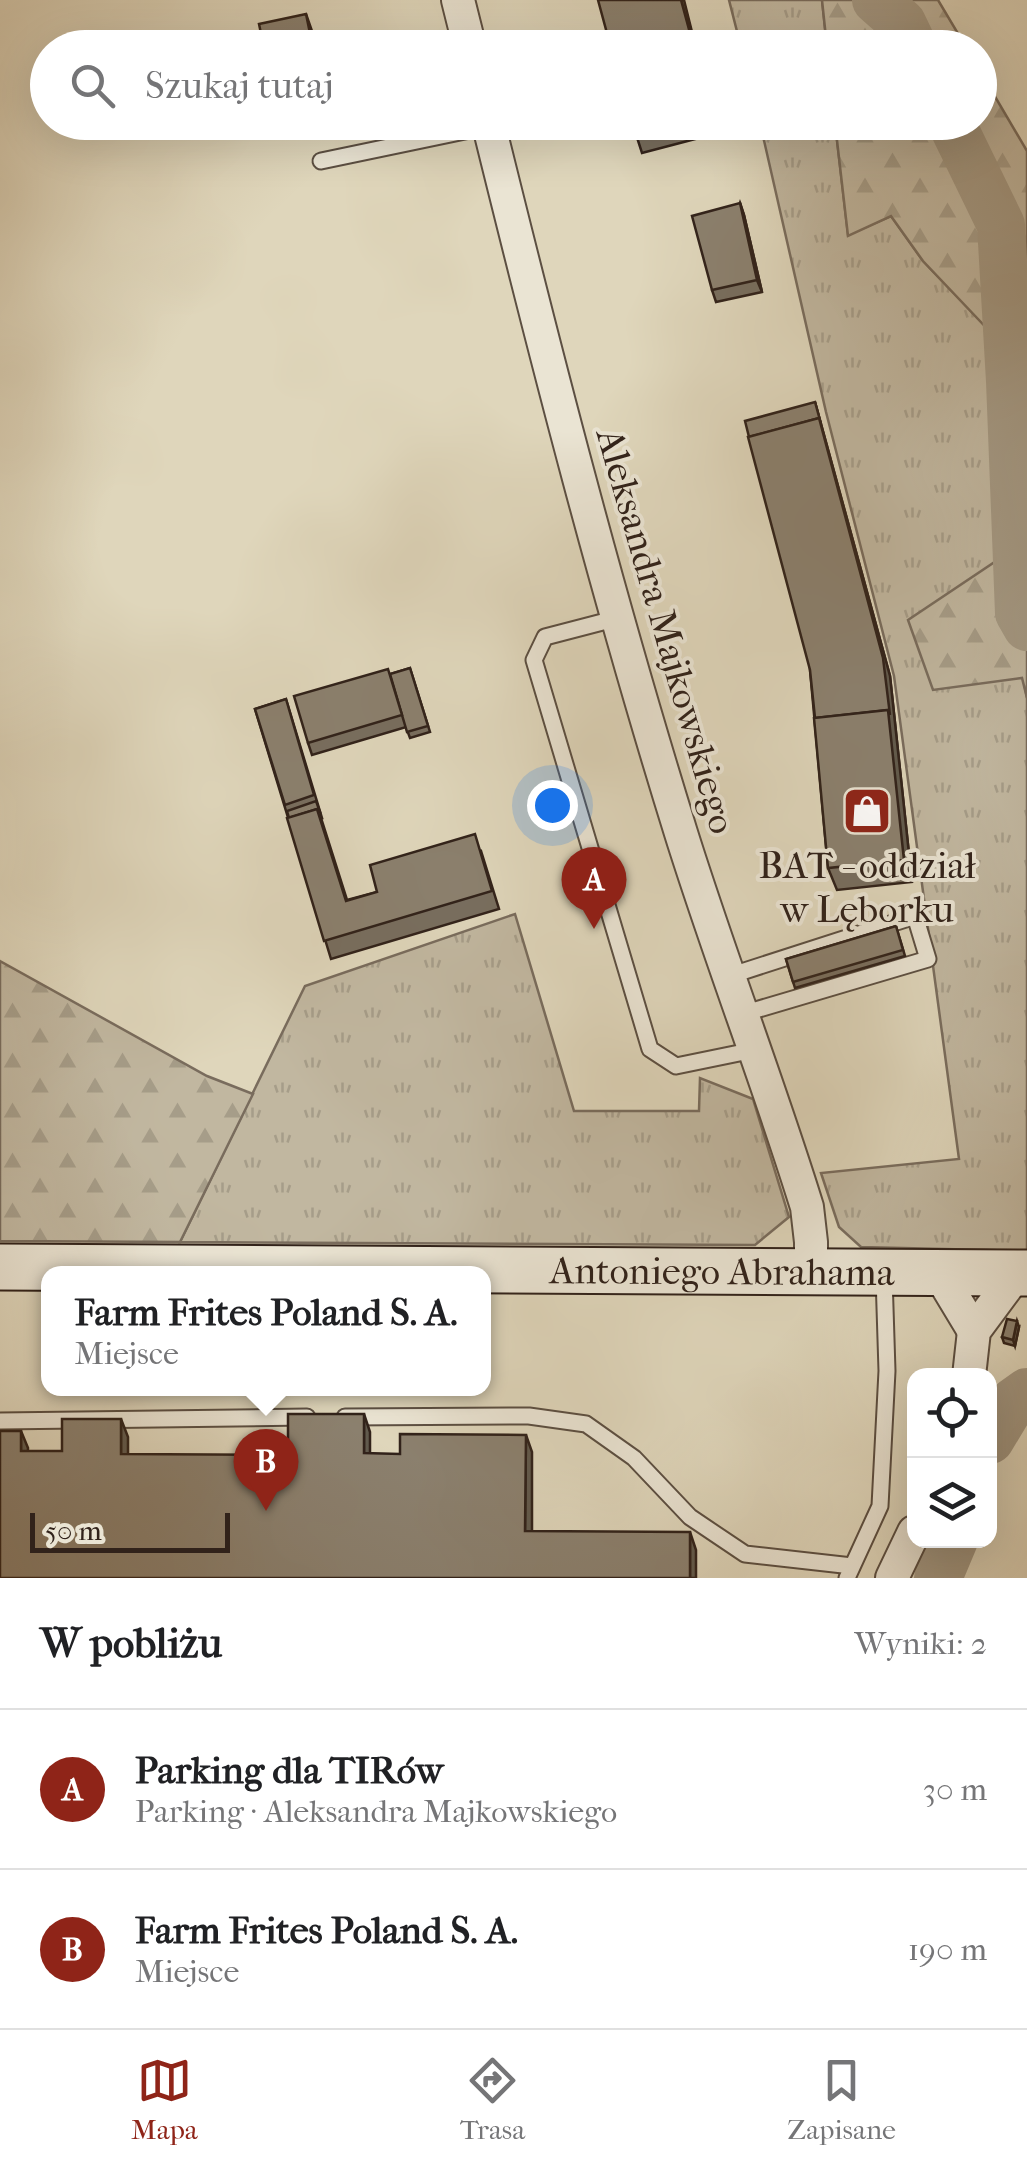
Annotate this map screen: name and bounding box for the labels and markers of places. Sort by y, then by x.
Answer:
shop icon: BAT - oddział w Lęborku [841,785,893,837]
place label: BAT - oddział w Lęborku [759,843,976,932]
pin: A [562,846,626,929]
pin: B [234,1428,298,1511]

